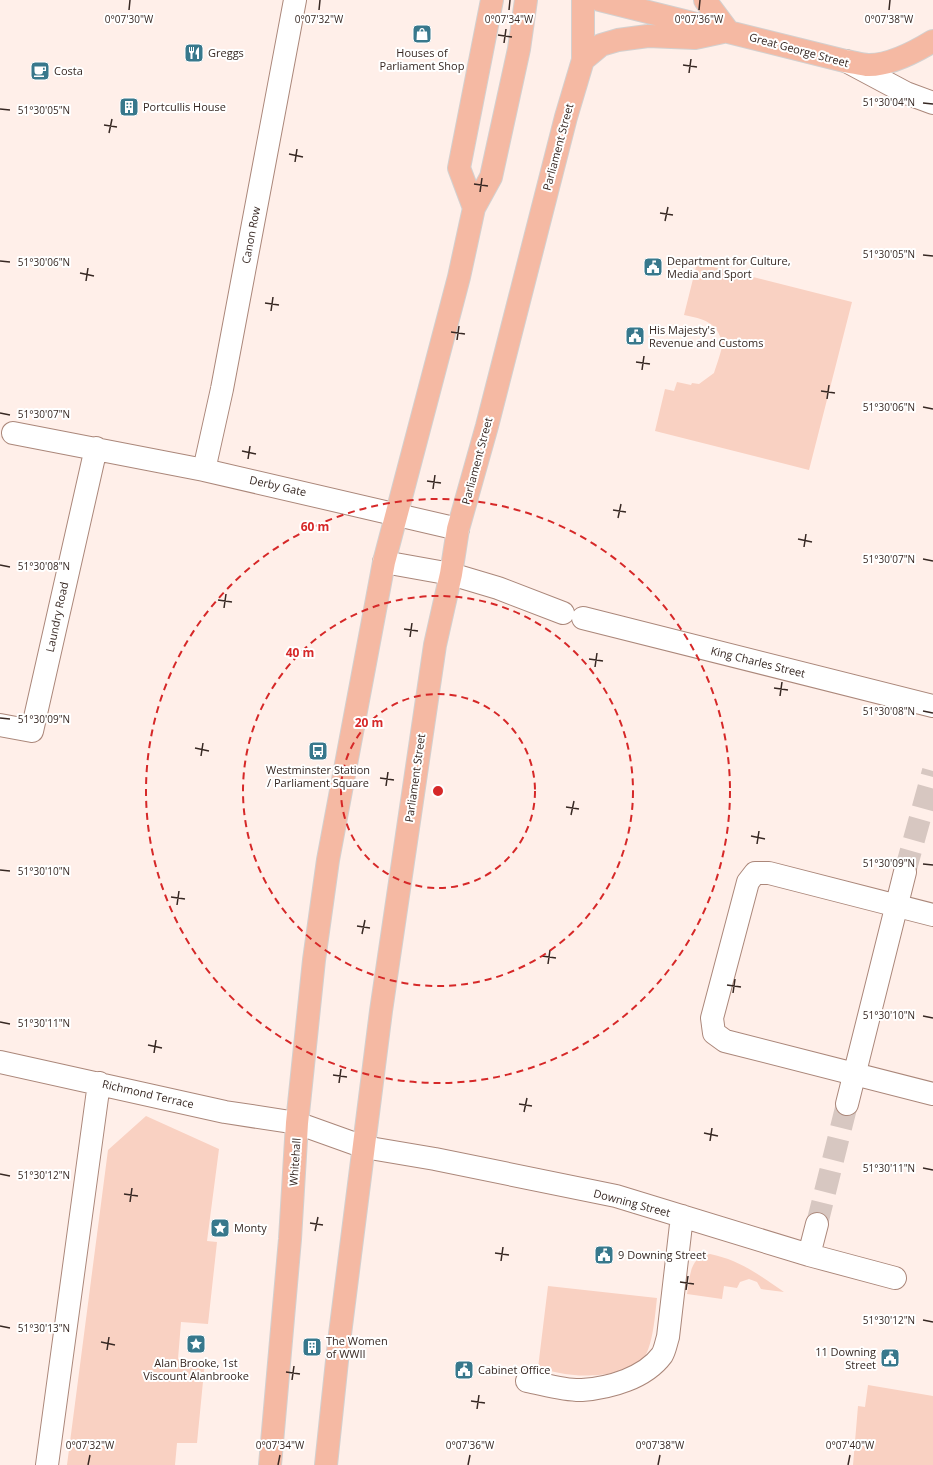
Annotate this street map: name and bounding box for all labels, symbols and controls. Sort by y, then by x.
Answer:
text: 0°07'30"W [105,12,154,26]
text: 0°07'32"W [295,12,344,26]
text: 0°07'34"W [485,12,534,26]
text: 0°07'36"W [675,12,724,26]
text: 0°07'38"W [865,12,914,26]
shop icon: Houses of Parliament Shop [411,23,433,45]
street label: Great George Street [748,29,851,70]
restaurant icon: Greggs [183,42,205,64]
place label: Greggs [208,45,244,60]
place label: Houses of Parliament Shop [380,45,465,73]
cafe icon: Costa [29,60,51,82]
place label: Costa [54,63,83,78]
text: 51°30'04"N [863,95,915,109]
building icon: Portcullis House [118,96,140,118]
place label: Portcullis House [143,99,226,114]
street label: Parliament Street [539,102,576,192]
text: 51°30'05"N [18,103,70,117]
street label: Canon Row [238,205,263,265]
text: 51°30'05"N [863,247,915,261]
place label: Department for Culture, Media and Sport [667,253,791,281]
text: 51°30'06"N [18,255,70,269]
public building icon: Department for Culture, Media and Sport [642,256,664,278]
place label: His Majesty's Revenue and Customs [649,322,764,350]
public building icon: His Majesty's Revenue and Customs [624,325,646,347]
text: 51°30'06"N [863,400,915,414]
text: 51°30'07"N [18,407,70,421]
street label: Parliament Street [458,416,495,506]
street label: Derby Gate [248,472,308,499]
text: 60 m [301,518,329,535]
text: 51°30'07"N [863,552,915,566]
text: 51°30'08"N [18,559,70,573]
street label: Laundry Road [42,581,71,653]
street label: King Charles Street [709,642,807,681]
text: 40 m [286,644,314,661]
text: 51°30'08"N [863,704,915,718]
text: 51°30'09"N [18,712,70,726]
text: 20 m [355,714,383,731]
street label: Parliament Street [401,732,428,823]
bus stop icon: Westminster Station / Parliament Square [307,740,329,762]
place label: Westminster Station / Parliament Square [266,762,370,790]
centre of rings [431,784,445,798]
text: 51°30'09"N [863,856,915,870]
text: 51°30'10"N [18,864,70,878]
text: 51°30'10"N [863,1008,915,1022]
text: 51°30'11"N [18,1016,70,1030]
street label: Richmond Terrace [101,1076,195,1111]
street label: Whitehall [285,1137,304,1187]
text: 51°30'11"N [863,1161,915,1175]
text: 51°30'12"N [18,1168,70,1182]
street label: Downing Street [592,1185,672,1220]
place icon: Monty [209,1217,231,1239]
place label: Monty [234,1220,267,1235]
public building icon: 9 Downing Street [593,1244,615,1266]
place label: 9 Downing Street [618,1247,706,1262]
text: 51°30'12"N [863,1313,915,1327]
text: 51°30'13"N [18,1321,70,1335]
place icon: Alan Brooke, 1st Viscount Alanbrooke [185,1333,207,1355]
place label: The Women of WWII [326,1333,388,1361]
building icon: The Women of WWII [301,1336,323,1358]
place label: 11 Downing Street [815,1344,876,1372]
public building icon: 11 Downing Street [879,1347,901,1369]
place label: Alan Brooke, 1st Viscount Alanbrooke [143,1355,249,1383]
public building icon: Cabinet Office [453,1359,475,1381]
place label: Cabinet Office [478,1362,550,1377]
text: 0°07'32"W [66,1438,115,1452]
text: 0°07'34"W [256,1438,305,1452]
text: 0°07'36"W [446,1438,495,1452]
text: 0°07'38"W [636,1438,685,1452]
text: 0°07'40"W [826,1438,875,1452]

